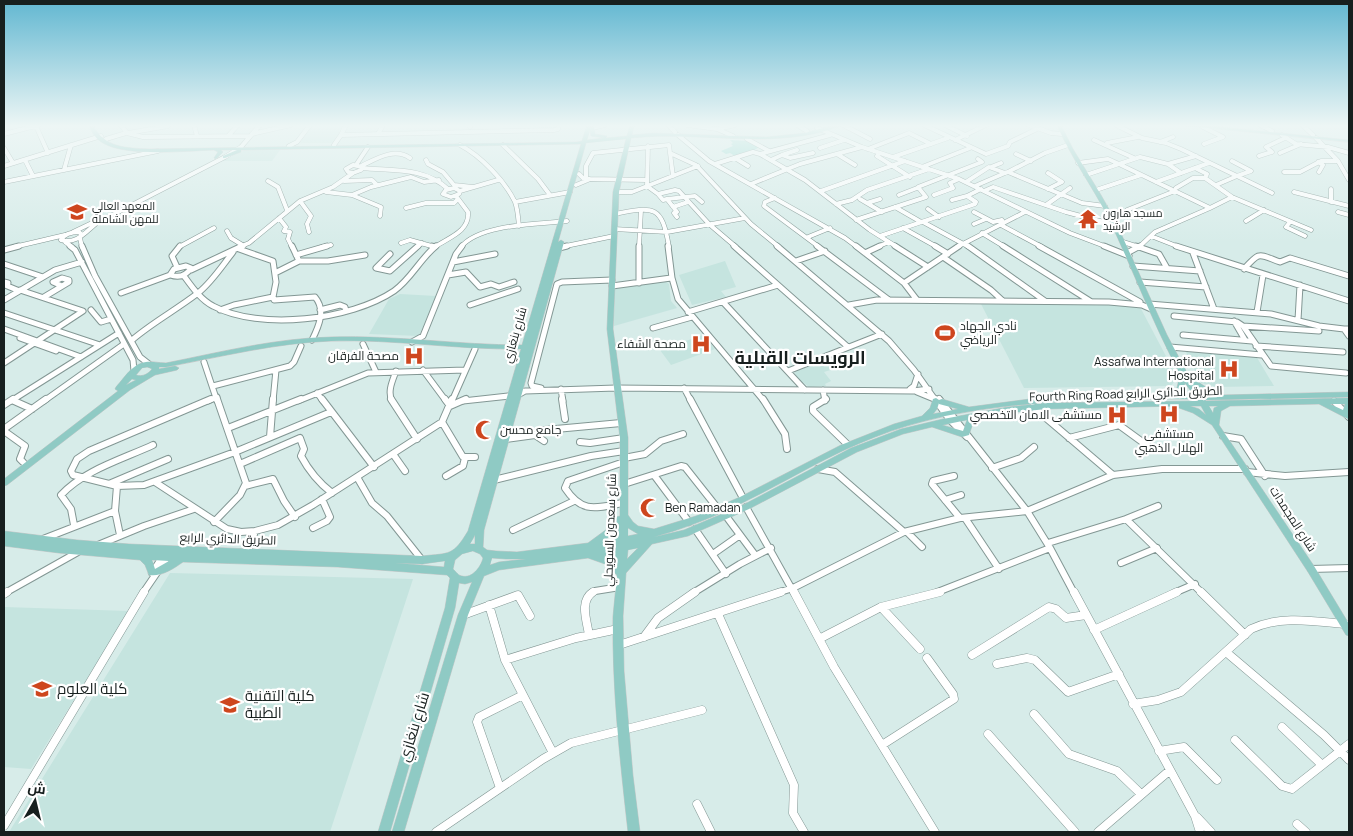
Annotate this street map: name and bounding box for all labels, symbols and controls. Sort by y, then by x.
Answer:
place label: المعهد العالي للمهن الشامله [92,198,158,226]
school or university icon: المعهد العالي للمهن الشامله [66,201,88,223]
place label: مسجد هارون الرشيد [1103,205,1162,233]
temple icon: مسجد هارون الرشيد [1077,208,1099,230]
street label: شارع بنغازي [498,305,533,365]
place label: نادي الجهاد الرياضي [960,317,1017,350]
sports icon: نادي الجهاد الرياضي [934,322,956,344]
hospital icon: مصحة الشفاء [690,333,712,355]
place label: مصحة الشفاء [617,335,686,352]
hospital icon: مصحة الفرقان [403,345,425,367]
district label: الرويسات القبلية [734,345,866,369]
place label: مصحة الفرقان [328,347,399,364]
place label: Assafwa International Hospital [1094,353,1214,384]
hospital icon: Assafwa International Hospital [1218,358,1240,380]
street label: Fourth Ring Road الطريق الدائري الرابع [1029,382,1223,407]
hospital icon: مستشفى الهلال الذهبي [1158,403,1180,425]
hospital icon: مستشفى الامان التخصصي [1106,404,1128,426]
place label: مستشفى الامان التخصصي [970,406,1102,425]
mosque icon: جامع محسن [474,419,496,441]
place label: جامع محسن [500,421,561,438]
place label: مستشفى الهلال الذهبي [1135,425,1203,458]
street label: شارع سعدون السويحلي [599,473,622,587]
street label: شارع المجمدات [1266,483,1321,555]
mosque icon: Ben Ramadan [639,497,661,519]
place label: Ben Ramadan [665,499,741,516]
street label: الطريق الدائري الرابع [179,528,277,551]
school or university icon: كلية العلوم [31,678,53,700]
place label: كلية العلوم [57,678,127,699]
place label: كلية التقنية الطبية [245,685,315,723]
street label: شارع بنغازي [393,689,436,765]
school or university icon: كلية التقنية الطبية [219,694,241,716]
north arrow [10,776,60,826]
text: ش [27,777,47,798]

